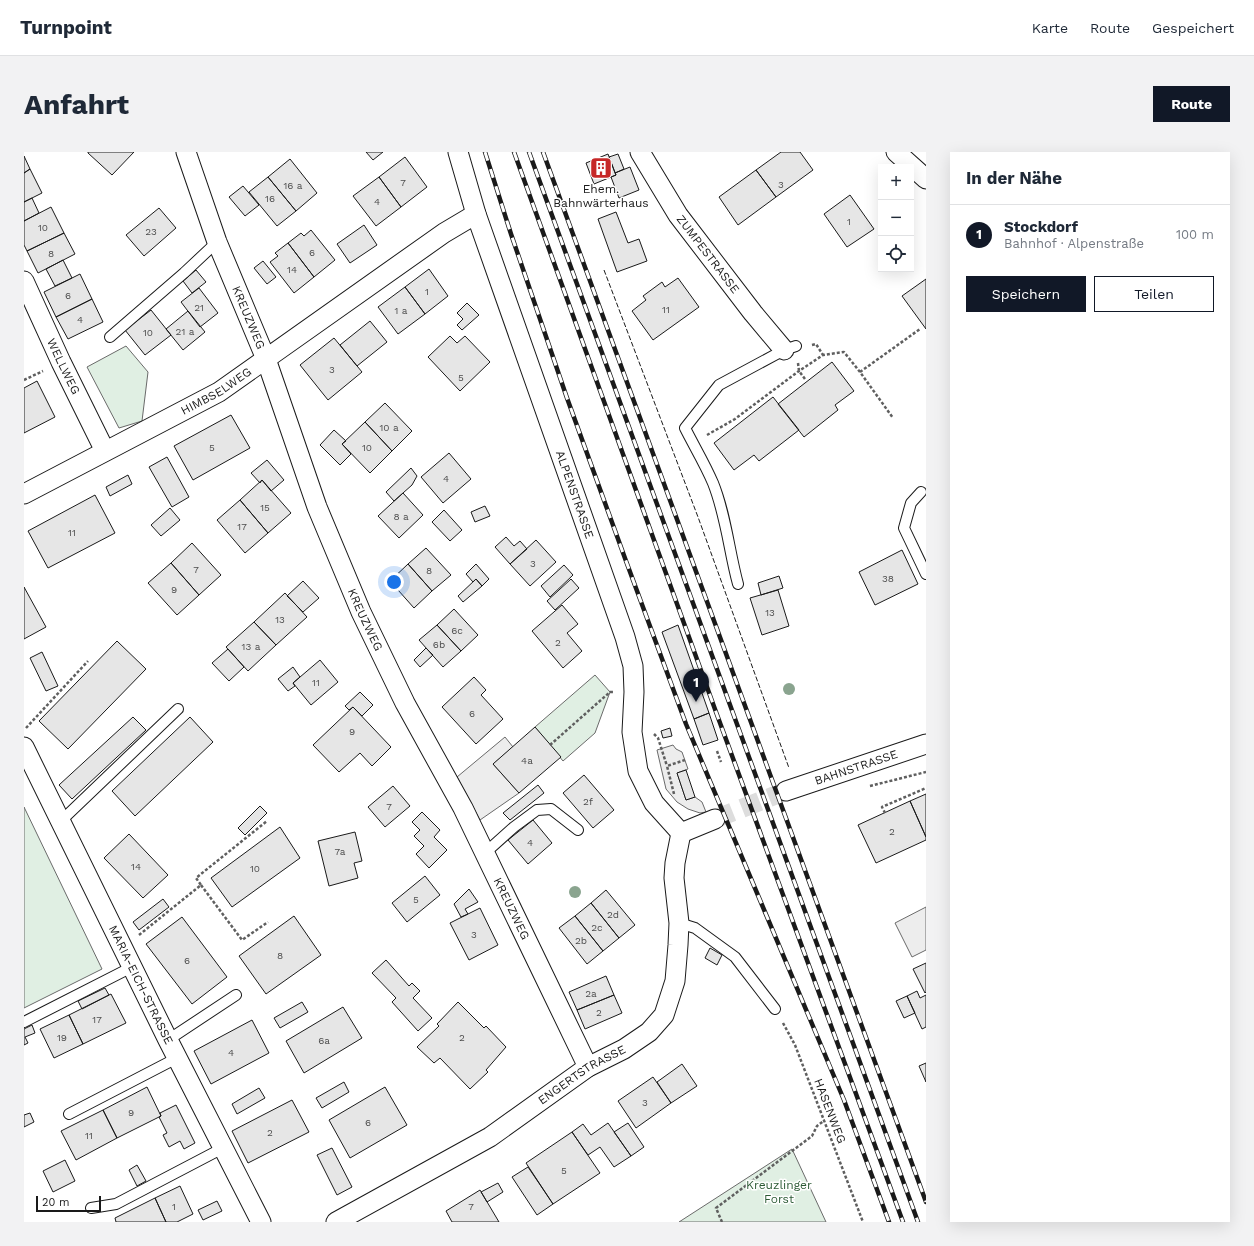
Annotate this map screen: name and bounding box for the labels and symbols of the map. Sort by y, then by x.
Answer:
building icon: Ehem. Bahnwärterhaus [588,155,614,181]
house number: 7 [400,177,406,188]
house number: 3 [778,179,784,190]
house number: 16 a [283,180,303,191]
place label: Ehem. Bahnwärterhaus [553,182,649,210]
house number: 16 [265,193,275,204]
house number: 4 [374,196,380,207]
street label: ZUMPESTRASSE [674,212,743,296]
house number: 1 [847,216,851,227]
house number: 10 [38,222,48,233]
house number: 23 [145,226,157,237]
house number: 6 [309,247,315,258]
house number: 8 [48,248,54,259]
house number: 14 [287,264,297,275]
street label: KREUZWEG [229,284,268,351]
house number: 1 [425,286,429,297]
house number: 6 [65,290,71,301]
house number: 21 [194,302,204,313]
house number: 11 [662,304,670,315]
house number: 1 a [395,305,408,316]
house number: 4 [77,314,83,325]
house number: 21 a [176,326,195,337]
house number: 10 [143,327,153,338]
street label: WELLWEG [44,336,83,397]
street label: HIMBSELWEG [179,364,254,418]
house number: 3 [329,364,335,375]
house number: 5 [458,372,464,383]
house number: 10 a [379,422,399,433]
house number: 5 [209,442,215,453]
house number: 10 [362,442,372,453]
street label: ALPENSTRASSE [553,449,597,541]
house number: 4 [443,473,449,484]
house number: 15 [260,502,270,513]
house number: 8 a [393,511,409,522]
house number: 17 [237,521,247,532]
house number: 11 [68,527,76,538]
house number: 3 [530,558,536,569]
house number: 7 [193,564,199,575]
house number: 8 [426,565,432,576]
your location [384,572,404,592]
house number: 38 [882,573,894,584]
house number: 9 [171,584,177,595]
street label: KREUZWEG [345,586,386,653]
house number: 13 [765,607,775,618]
house number: 13 [275,614,285,625]
house number: 6c [451,625,463,636]
house number: 2 [555,637,561,648]
house number: 6b [433,639,445,650]
house number: 13 a [242,641,261,652]
pin: 1 [683,669,709,702]
house number: 11 [312,677,320,688]
house number: 6 [469,708,475,719]
house number: 9 [349,726,355,737]
street label: BAHNSTRASSE [813,747,900,788]
house number: 4a [521,755,533,766]
house number: 2f [583,796,593,807]
house number: 7 [386,801,392,812]
house number: 2 [889,826,895,837]
house number: 4 [527,837,533,848]
house number: 7a [335,846,346,857]
house number: 14 [131,861,141,872]
house number: 10 [250,863,260,874]
street label: KREUZWEG [491,875,532,942]
house number: 5 [413,894,419,905]
house number: 2d [607,909,619,920]
house number: 2c [591,922,603,933]
street label: MARIA-EICH-STRASSE [106,923,176,1047]
house number: 3 [471,929,477,940]
house number: 2b [575,935,587,946]
house number: 8 [277,950,283,961]
house number: 6 [184,955,190,966]
house number: 2a [585,988,597,999]
house number: 2 [596,1007,602,1018]
house number: 17 [92,1014,102,1025]
house number: 19 [57,1032,67,1043]
house number: 2 [459,1032,465,1043]
house number: 6a [318,1035,330,1046]
street label: ENGERTSTRASSE [535,1042,628,1107]
house number: 4 [228,1047,234,1058]
street label: HASENWEG [811,1077,849,1145]
house number: 3 [642,1097,648,1108]
house number: 9 [128,1107,134,1118]
house number: 6 [365,1117,371,1128]
house number: 2 [267,1127,273,1138]
house number: 11 [85,1130,93,1141]
house number: 5 [561,1165,567,1176]
park label: Kreuzlinger Forst [746,1178,812,1206]
scale bar [36,1194,101,1213]
house number: 1 [172,1201,176,1212]
house number: 7 [468,1201,474,1212]

